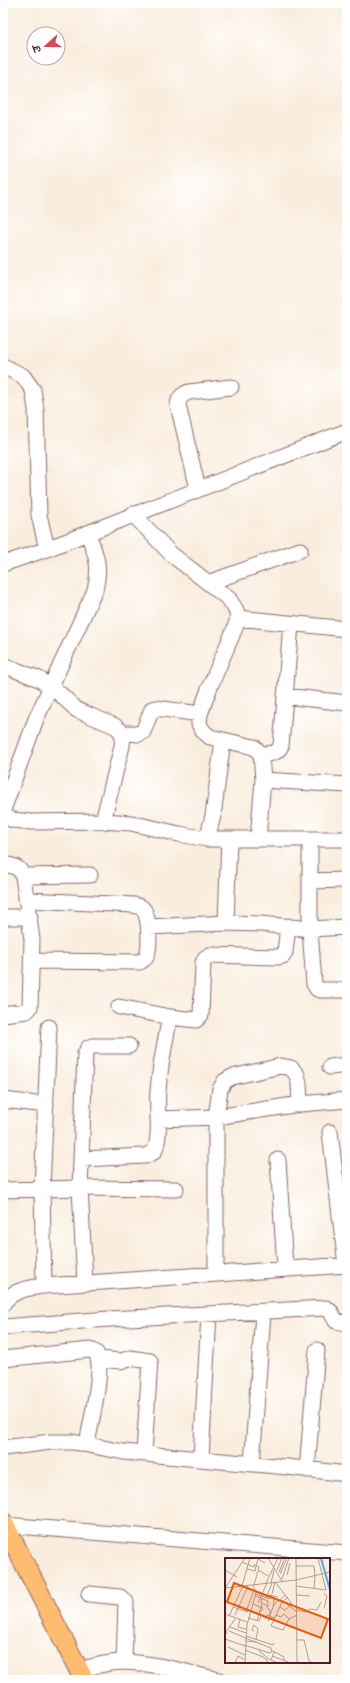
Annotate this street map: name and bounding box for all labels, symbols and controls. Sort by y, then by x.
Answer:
north arrow [26,26,66,66]
text: उ [27,41,47,56]
inset map [225,1558,330,1663]

